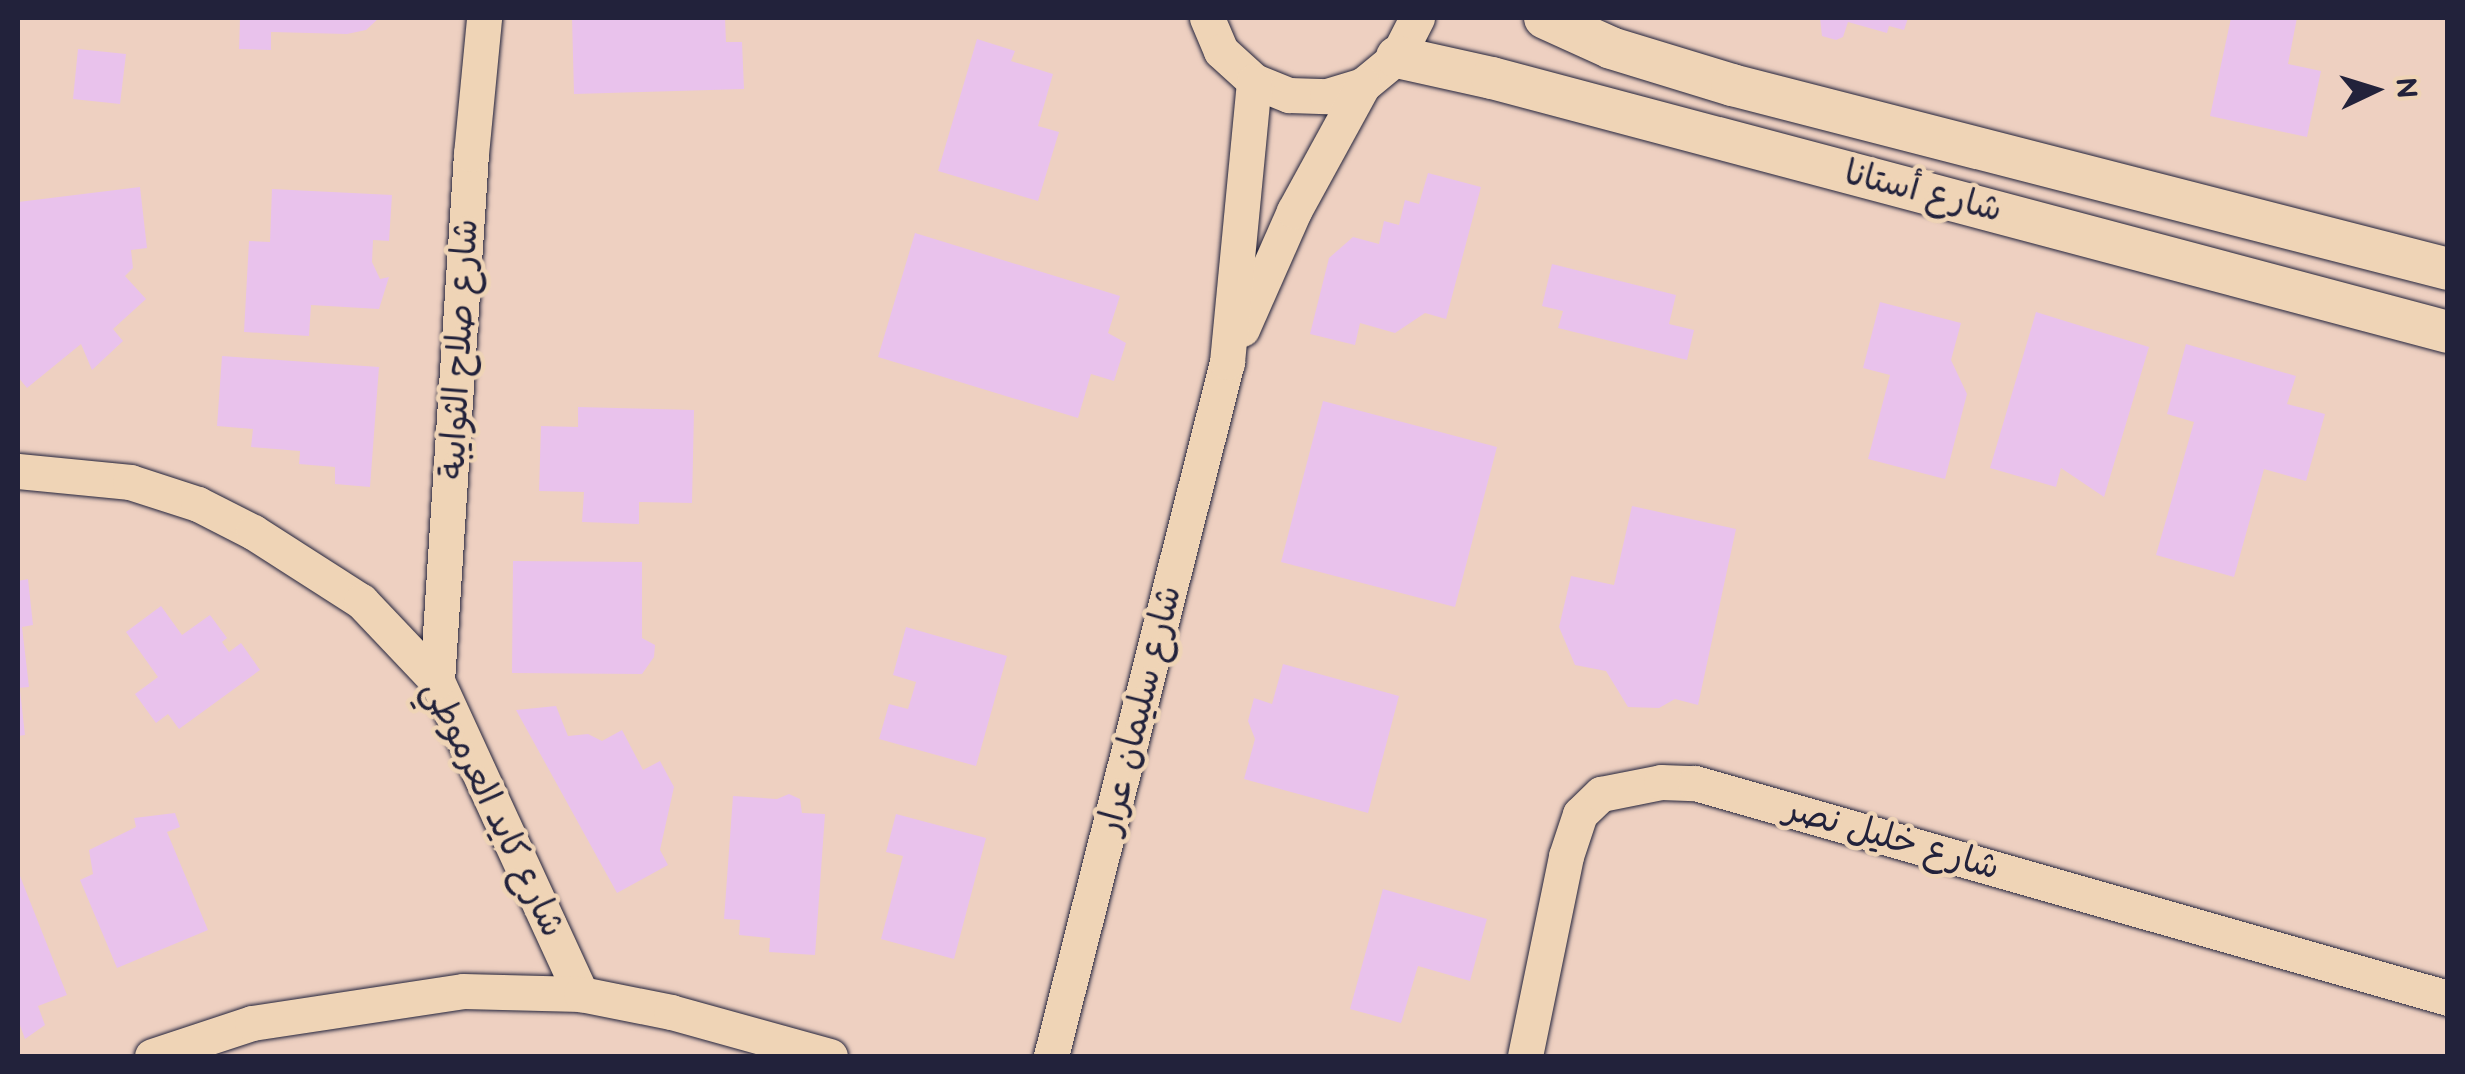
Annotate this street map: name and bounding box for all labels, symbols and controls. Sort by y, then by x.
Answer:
north arrow [2325,40,2425,140]
text: N [2388,76,2423,100]
street label: شارع أستانا [1840,152,2006,232]
street label: شارع صلاح الثوايبة [432,218,488,480]
street label: شارع سليمان عرار [1089,581,1191,839]
street label: شارع كايد العرموطي [413,674,573,944]
street label: شارع خليل نصر [1780,788,2004,890]

